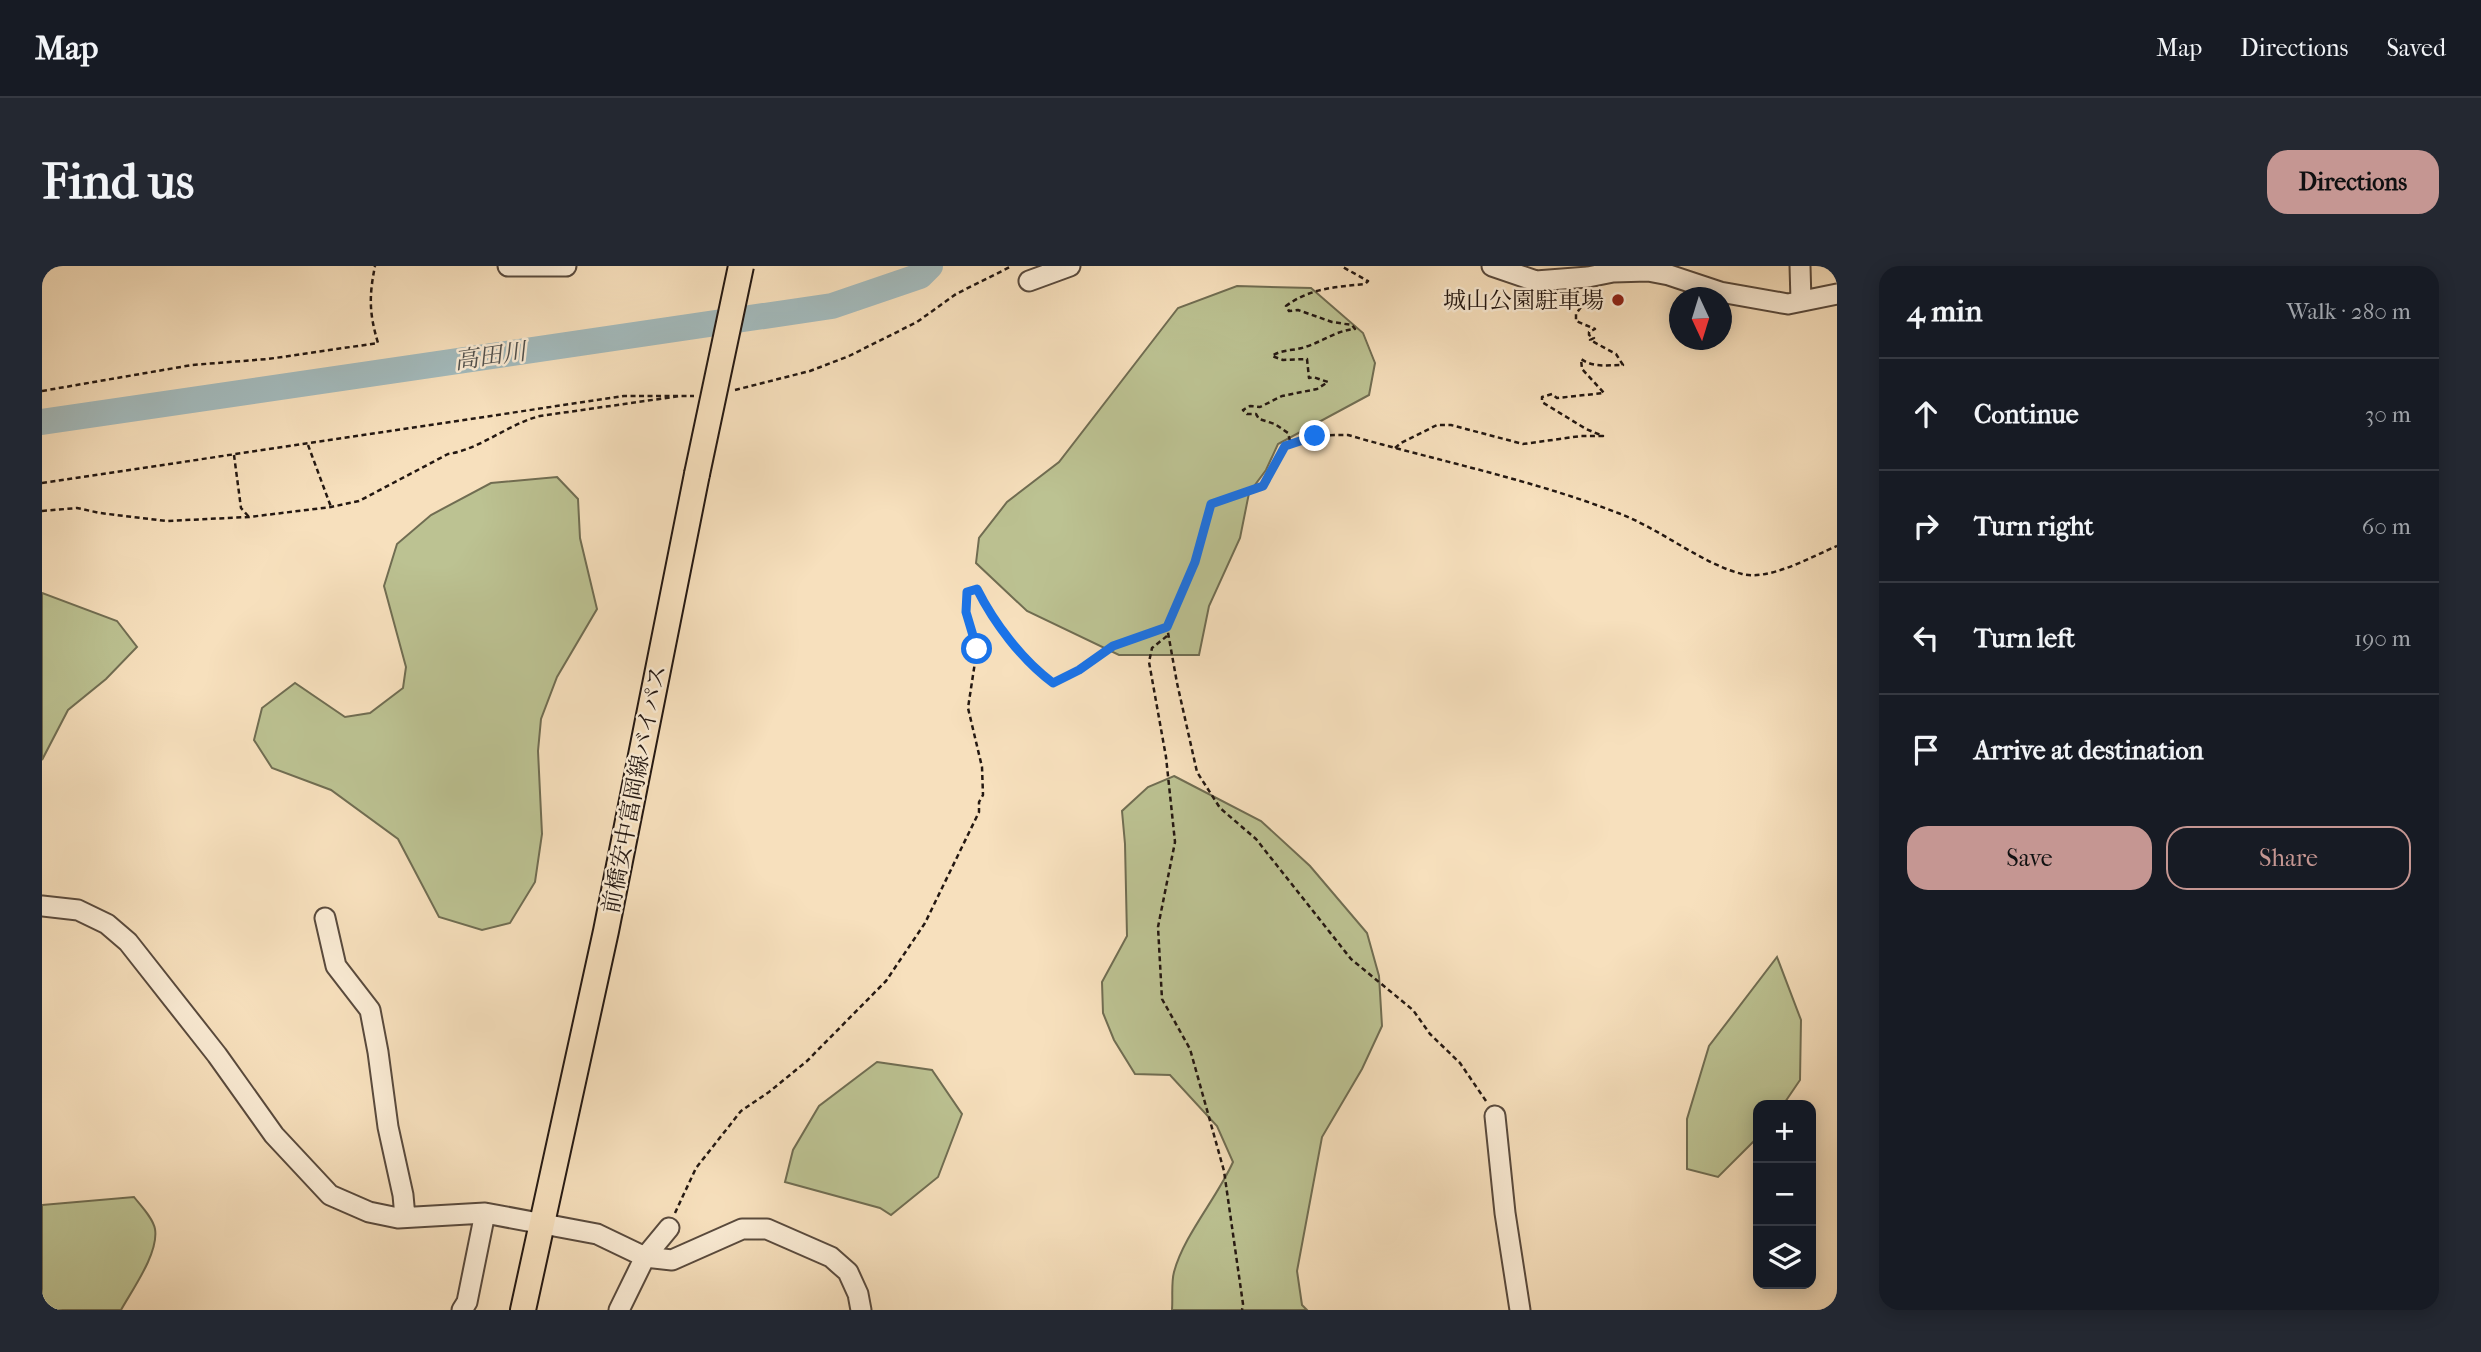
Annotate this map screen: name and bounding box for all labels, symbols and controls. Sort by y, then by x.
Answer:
text: Map [35,29,98,68]
text: Map [2156,34,2202,62]
text: Directions [2240,34,2348,62]
text: Saved [2386,34,2446,62]
button: Directions [2267,150,2439,214]
text: Find us [42,153,194,211]
place label: 城山公園駐車場 [1443,287,1604,314]
north arrow [1669,287,1732,350]
marker: 城山公園駐車場 [1610,292,1626,308]
text: 4 min [1907,294,1982,329]
text: Walk · 280 m [2287,298,2411,325]
water label: 高田川 [452,337,531,375]
icon: ahead [1907,395,1945,433]
text: Continue [1974,399,2079,430]
text: 30 m [2365,401,2411,428]
route end [1299,420,1330,451]
icon: right [1907,507,1945,545]
text: Turn right [1974,511,2094,542]
text: 60 m [2362,513,2411,540]
icon: left [1907,619,1945,657]
text: Turn left [1974,623,2075,654]
text: 190 m [2354,625,2411,652]
route start [961,633,992,664]
street label: 前橋安中富岡線バイパス [597,663,672,916]
icon: arrive [1907,731,1945,769]
text: Arrive at destination [1974,735,2204,766]
button: Save [1907,826,2152,890]
button: Share [2166,826,2411,890]
map controls [1753,1100,1816,1289]
button: + [1753,1100,1816,1163]
button: − [1753,1163,1816,1226]
button: layers [1753,1226,1816,1289]

